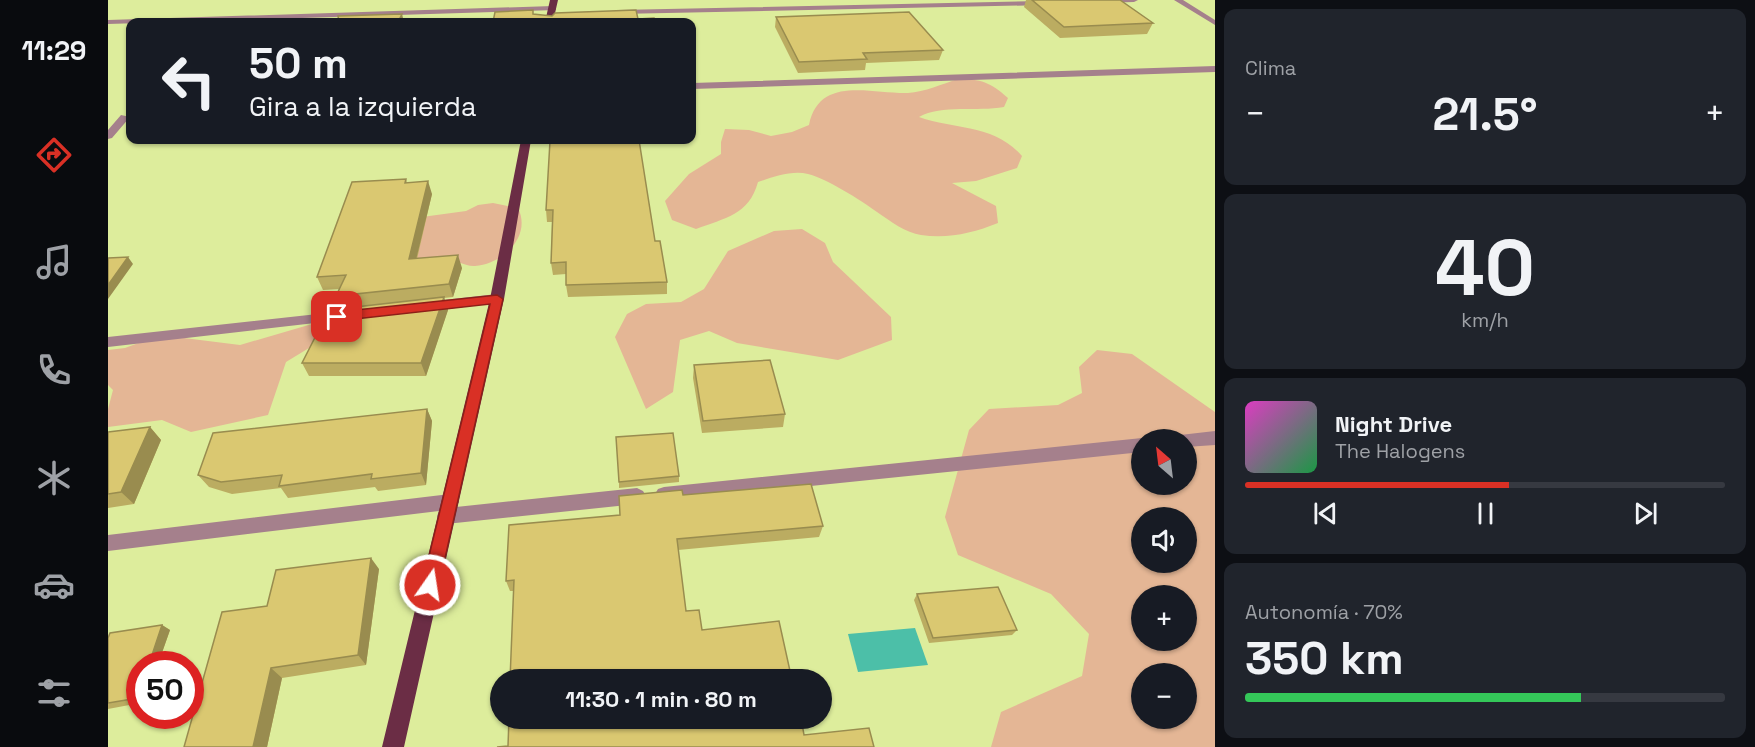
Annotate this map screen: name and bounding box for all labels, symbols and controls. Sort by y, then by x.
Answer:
text: 11:29 [21,33,87,68]
text: 50 m [249,37,348,90]
icon: left [150,42,228,120]
text: Clima [1245,55,1296,81]
text: 21.5° [1432,86,1538,143]
text: Gira a la izquierda [249,89,476,124]
text: − [1245,93,1265,135]
text: + [1705,93,1725,135]
icon: directions [33,134,75,176]
text: 40 [1435,218,1535,318]
icon: music [33,241,75,283]
pin [311,291,362,342]
icon: arrive [320,300,353,333]
text: km/h [1461,307,1509,333]
icon: phone [33,349,75,391]
text: Night Drive [1335,410,1452,438]
north arrow [1131,429,1197,495]
map controls [1131,429,1197,729]
text: The Halogens [1335,438,1465,464]
icon: climate [33,457,75,499]
icon: previous [1309,497,1342,530]
icon: pause [1469,497,1502,530]
icon: next [1629,497,1662,530]
button: sound [1131,507,1197,573]
position arrow [398,553,462,617]
icon: car [33,564,75,606]
button: + [1131,585,1197,651]
text: Autonomía · 70% [1245,599,1403,625]
text: 350 km [1245,630,1404,687]
speed limit sign: 50 [126,651,204,729]
button: − [1131,663,1197,729]
icon: filters [33,672,75,714]
text: 11:30 · 1 min · 80 m [565,685,757,713]

